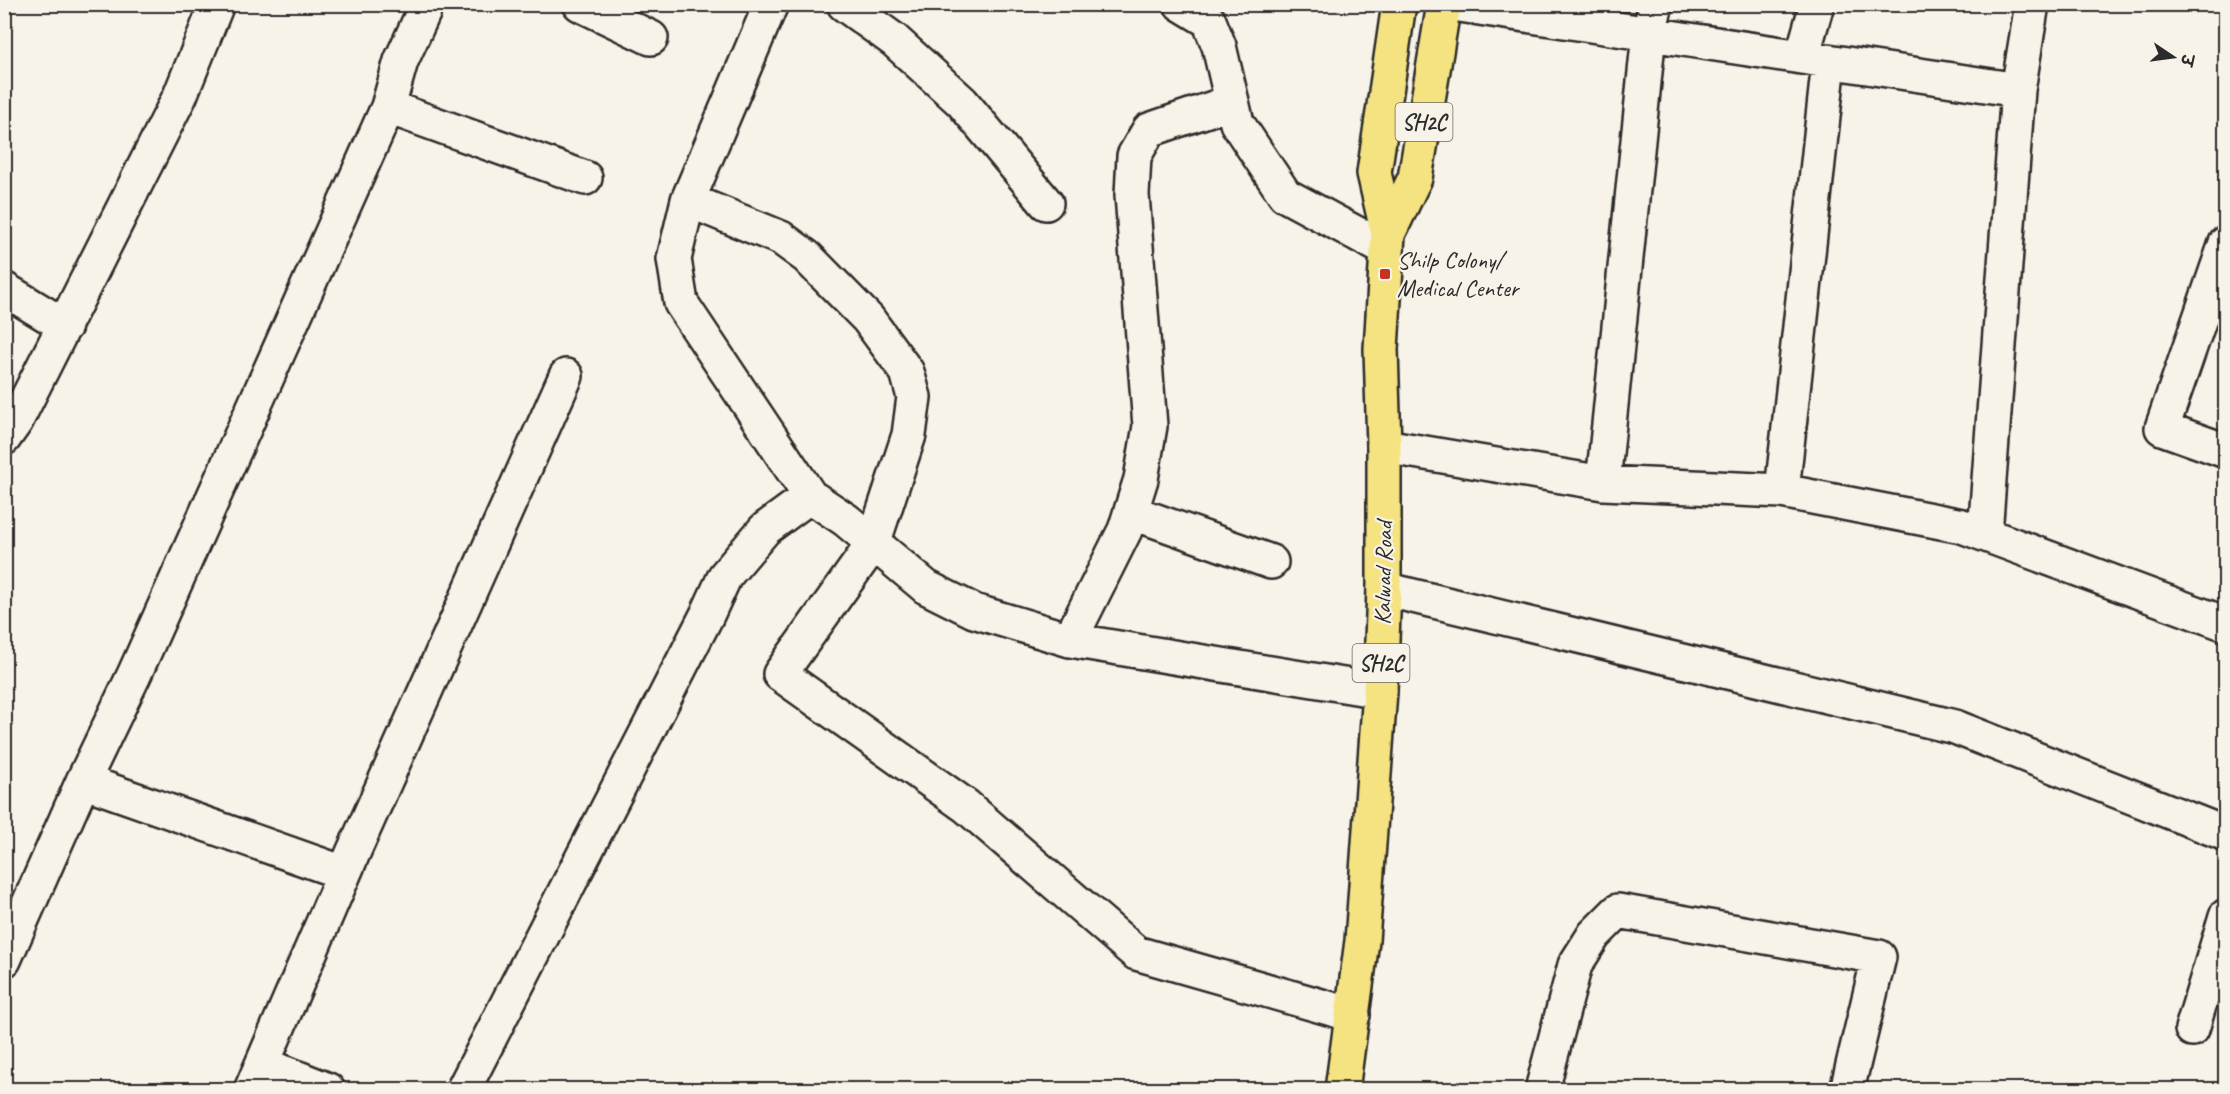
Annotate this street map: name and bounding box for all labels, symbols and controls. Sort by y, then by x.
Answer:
north arrow [2143,27,2203,87]
text: उ [2175,51,2198,69]
road number: SH2C [1396,103,1452,141]
place label: Shilp Colony/ Medical Center [1397,245,1521,303]
marker: Shilp Colony/ Medical Center [1378,267,1392,281]
street label: Kalwad Road [1367,517,1399,625]
road number: SH2C [1352,644,1410,682]

